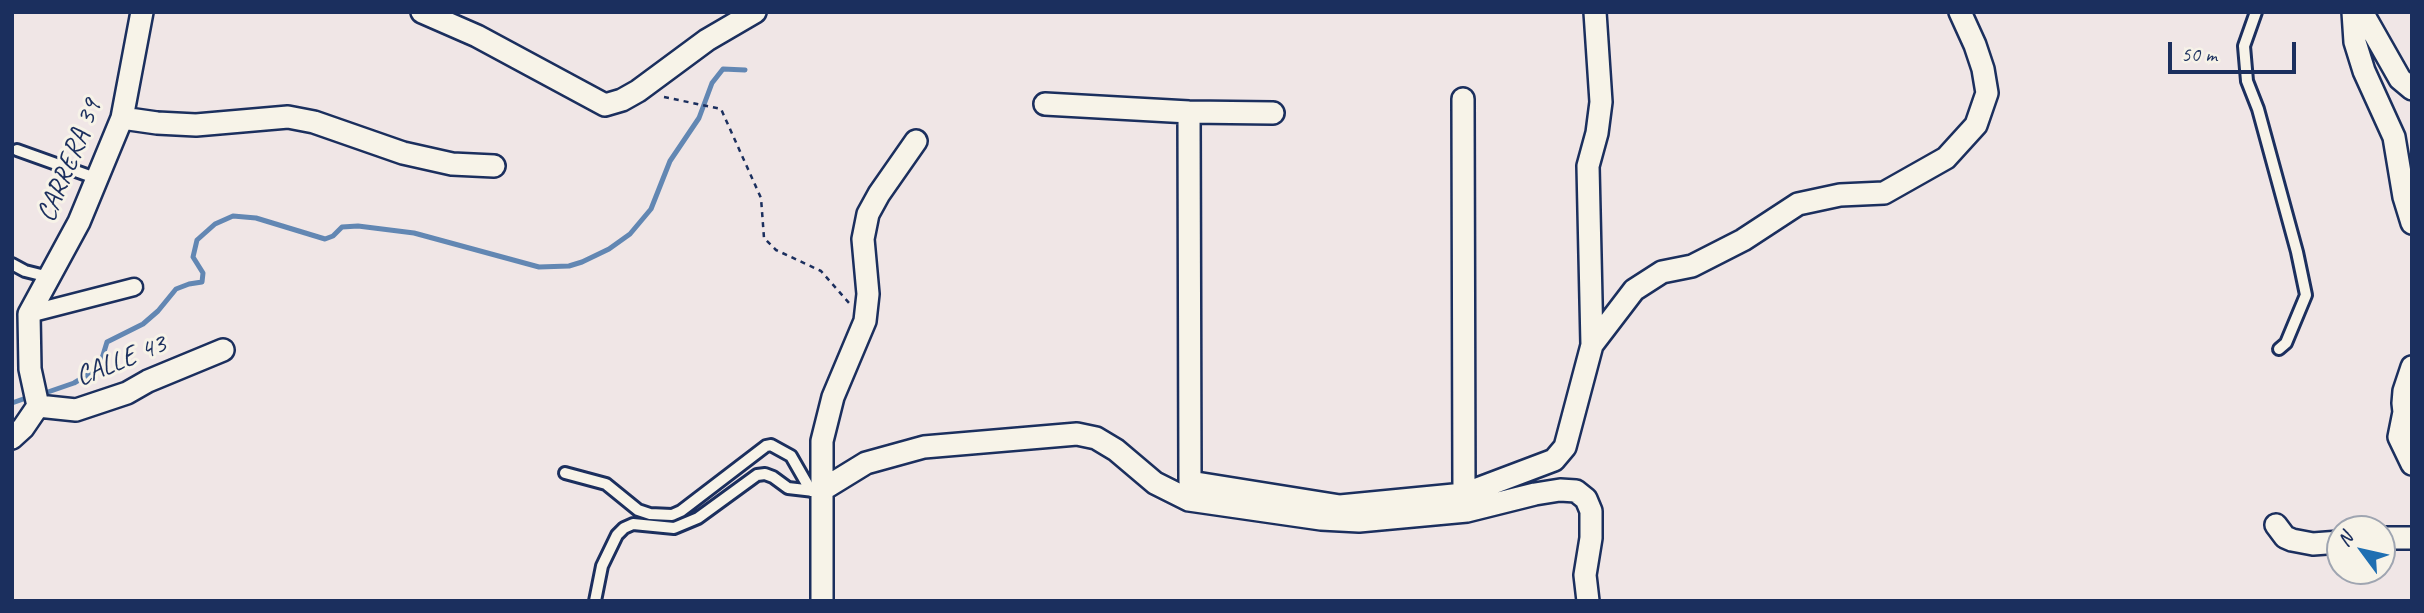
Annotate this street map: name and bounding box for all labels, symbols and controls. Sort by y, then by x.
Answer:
scale bar [2172,28,2300,72]
text: 50 m [2181,41,2217,67]
street label: CARRERA 39 [30,95,110,227]
street label: CALLE 43 [71,328,171,394]
north arrow [2326,515,2396,585]
text: N [2332,528,2358,551]

